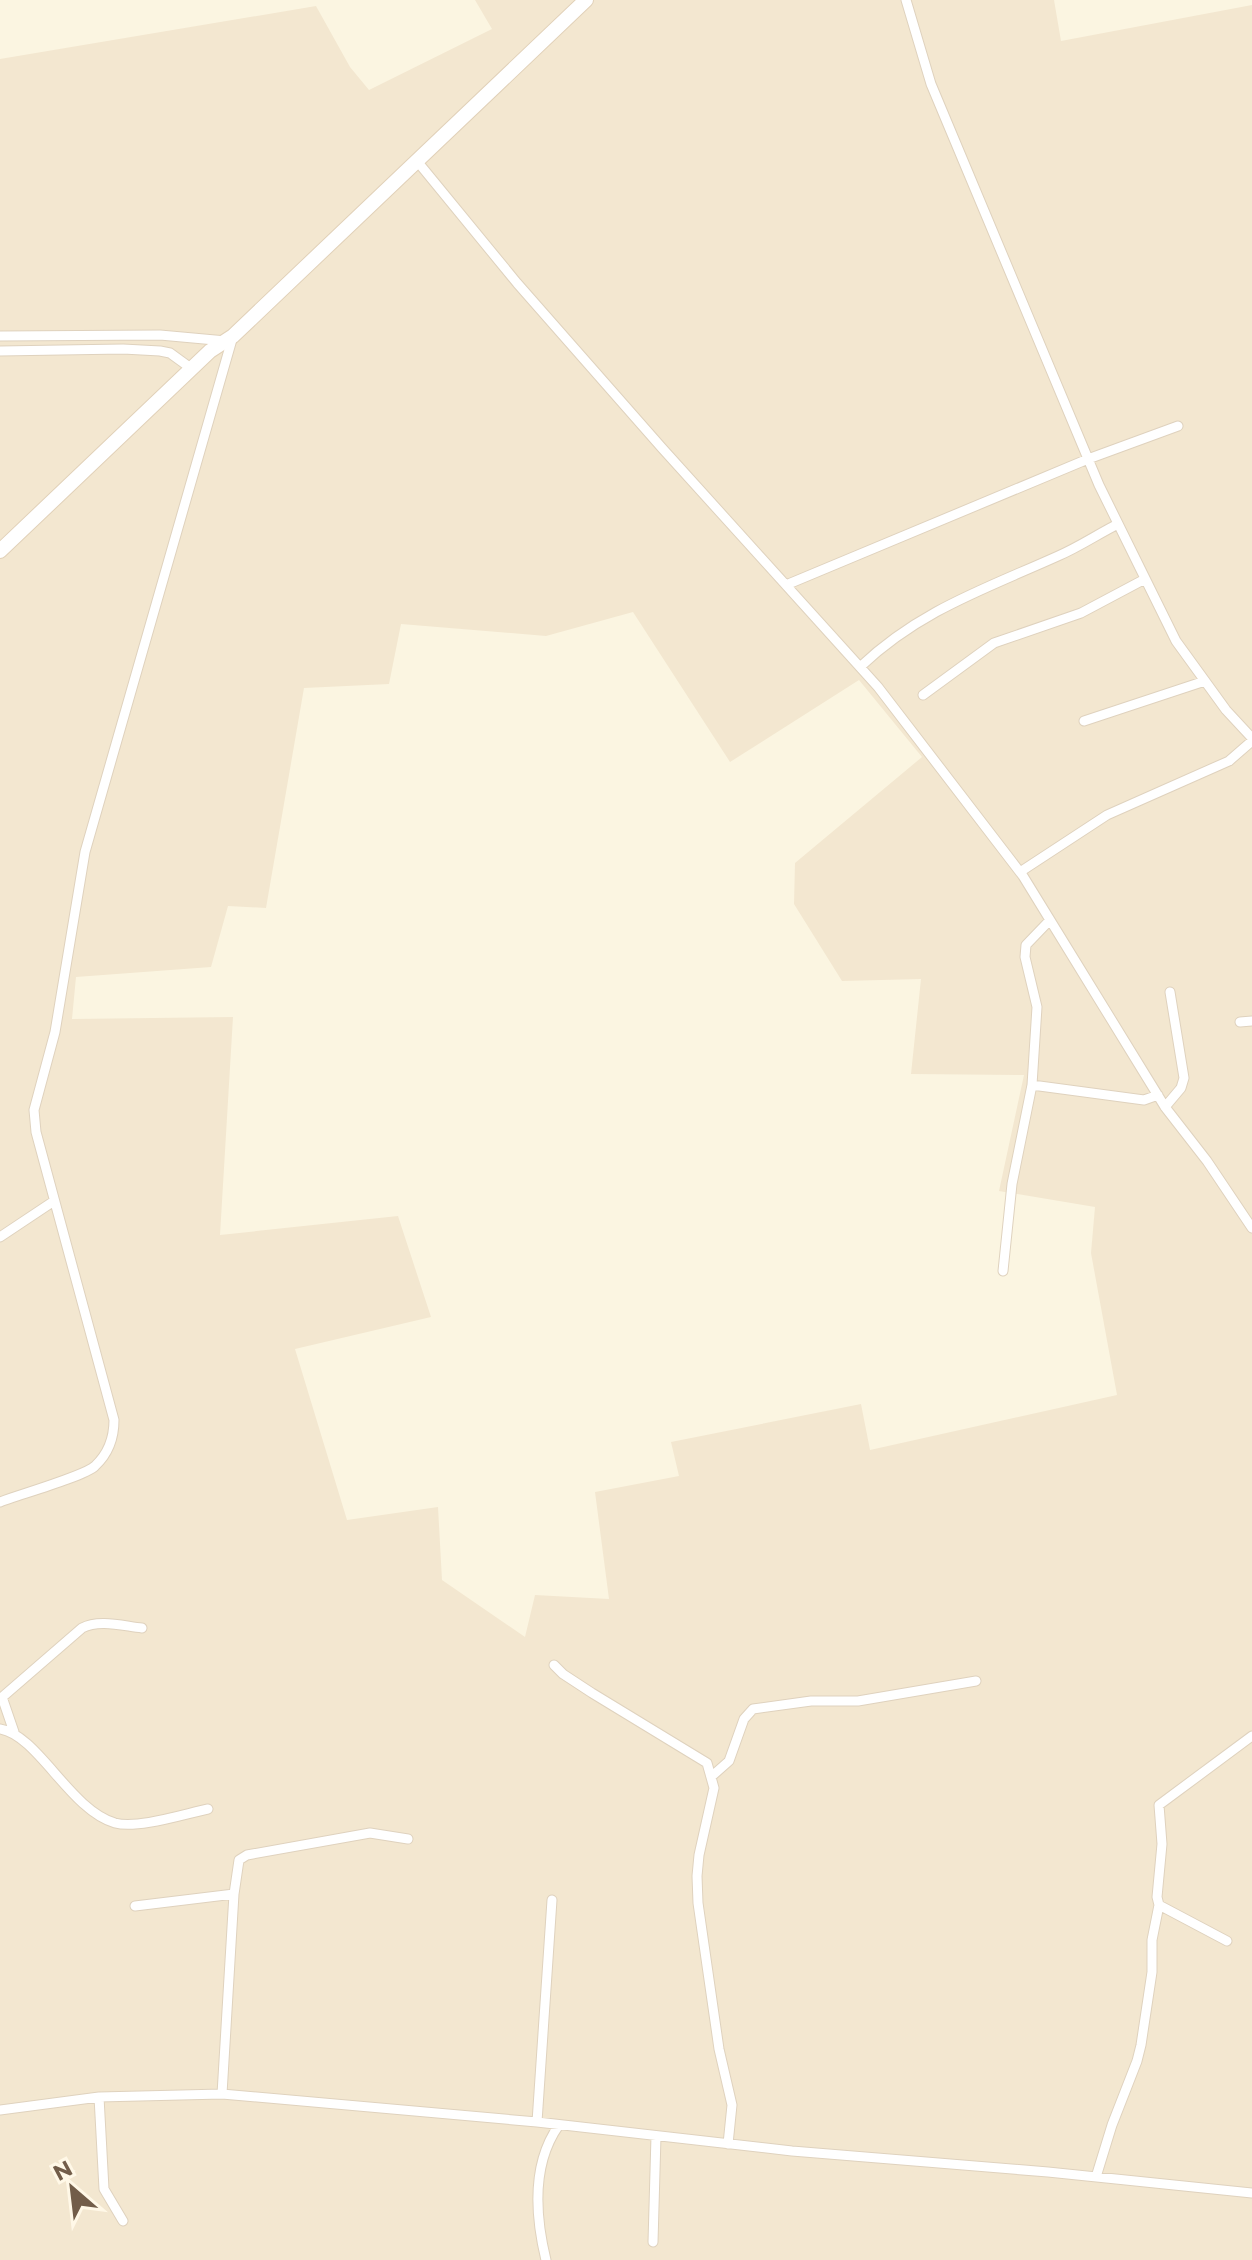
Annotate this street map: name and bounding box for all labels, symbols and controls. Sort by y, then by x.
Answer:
north arrow [32,2148,112,2228]
text: N [49,2155,77,2187]

